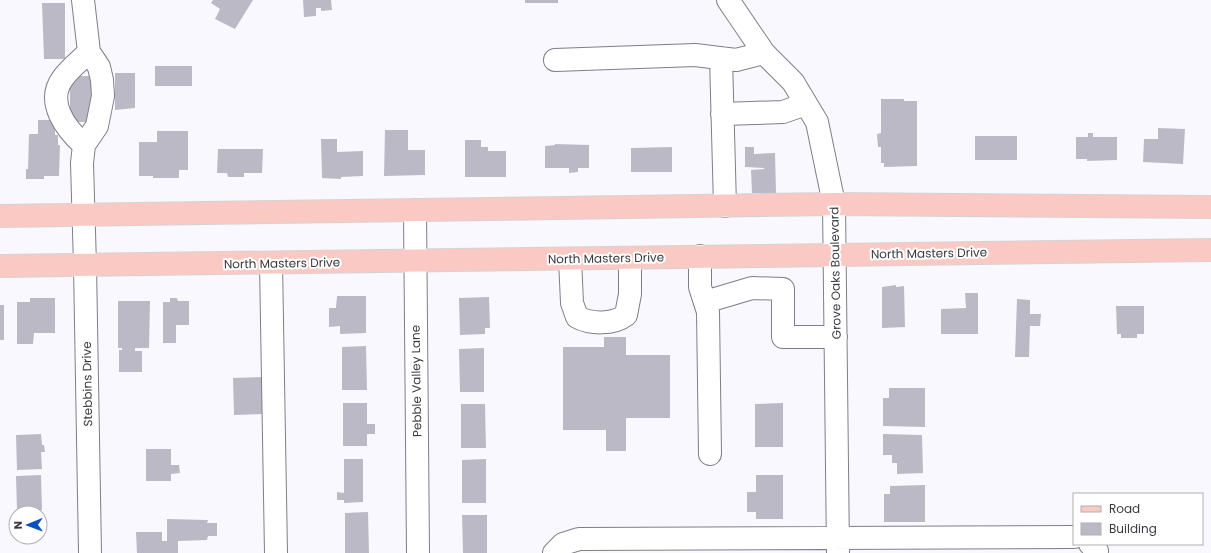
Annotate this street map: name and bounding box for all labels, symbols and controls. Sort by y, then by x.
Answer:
street label: Grove Oaks Boulevard [825,207,845,339]
street label: North Masters Drive [871,243,987,263]
street label: North Masters Drive [548,248,664,268]
street label: North Masters Drive [224,253,340,273]
street label: Pebble Valley Lane [407,325,425,437]
street label: Stebbins Drive [78,341,96,427]
legend [1073,493,1203,545]
text: Road [1109,500,1140,517]
north arrow [8,505,48,545]
text: Building [1109,520,1157,537]
text: N [10,521,26,529]

